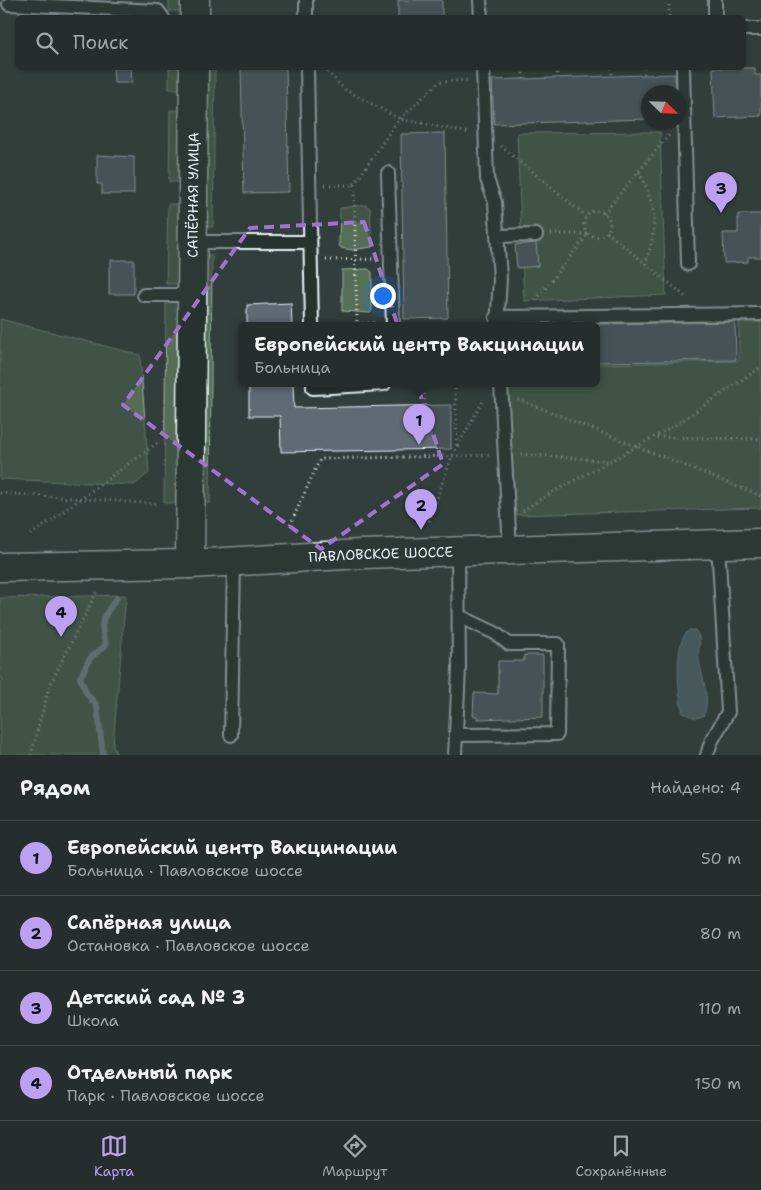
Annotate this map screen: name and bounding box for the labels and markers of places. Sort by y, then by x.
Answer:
pin: 3 [705,172,737,213]
pin: 1 [403,404,435,445]
pin: 2 [405,489,437,530]
pin: 4 [45,596,77,637]

